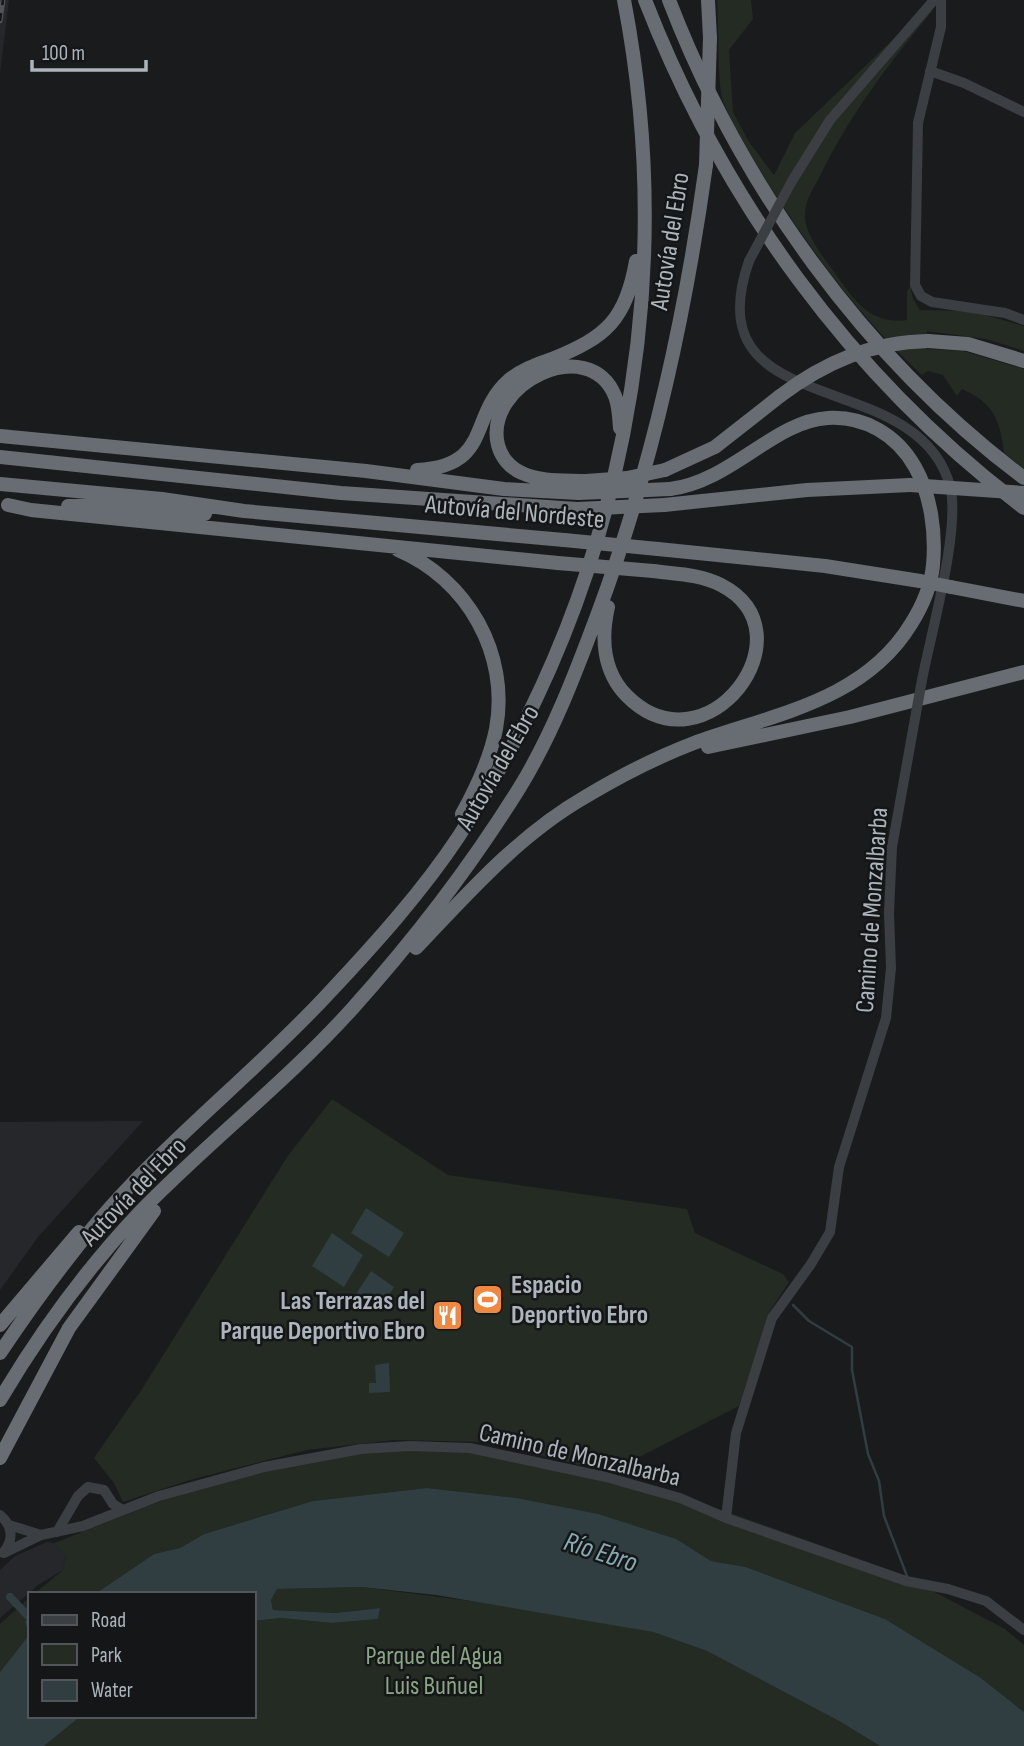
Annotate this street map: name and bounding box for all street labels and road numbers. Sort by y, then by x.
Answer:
street label: Autovía del Ebro [644,170,697,313]
street label: Autovía del Nordeste [423,489,606,536]
street label: Autovía del Ebro [450,700,546,837]
street label: Camino de Monzalbarba [850,806,895,1014]
street label: Autovía del Ebro [74,1131,193,1254]
street label: Camino de Monzalbarba [476,1417,683,1494]

